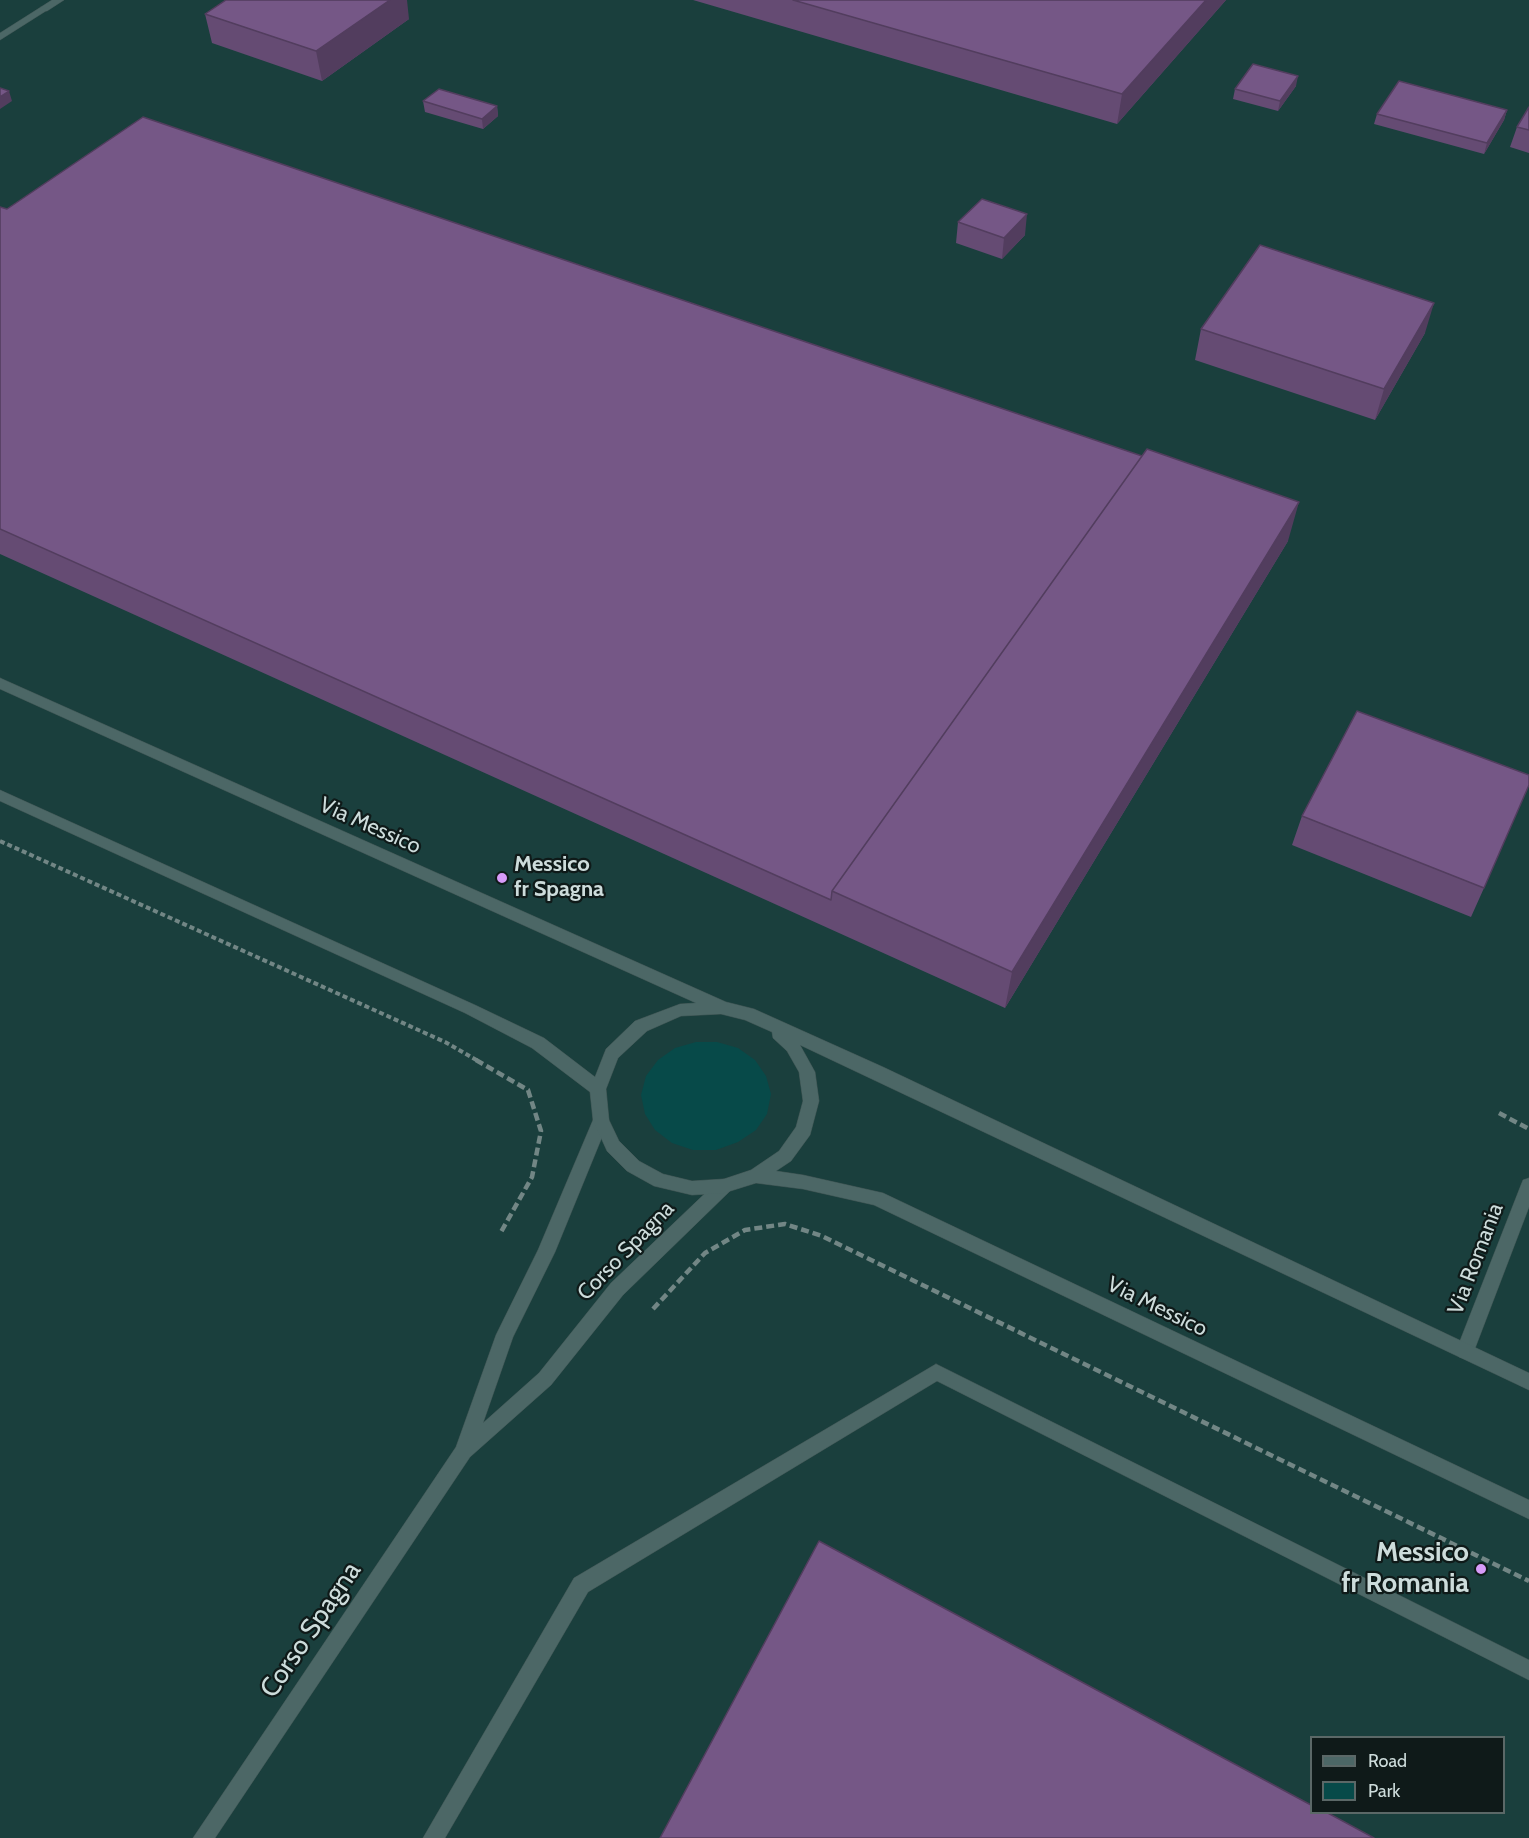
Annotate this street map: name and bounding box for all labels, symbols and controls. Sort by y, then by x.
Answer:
street label: Via Messico [315,792,425,860]
place label: Messico fr Spagna [514,852,604,903]
marker: Messico fr Spagna [495,871,509,885]
street label: Corso Spagna [572,1196,680,1306]
street label: Via Romania [1443,1200,1509,1318]
street label: Via Messico [1103,1271,1211,1343]
place label: Messico fr Romania [1341,1537,1469,1600]
street label: Corso Spagna [254,1556,368,1704]
marker: Messico fr Romania [1474,1562,1488,1576]
legend [1310,1736,1505,1814]
text: Road [1368,1750,1407,1772]
text: Park [1368,1780,1400,1802]

